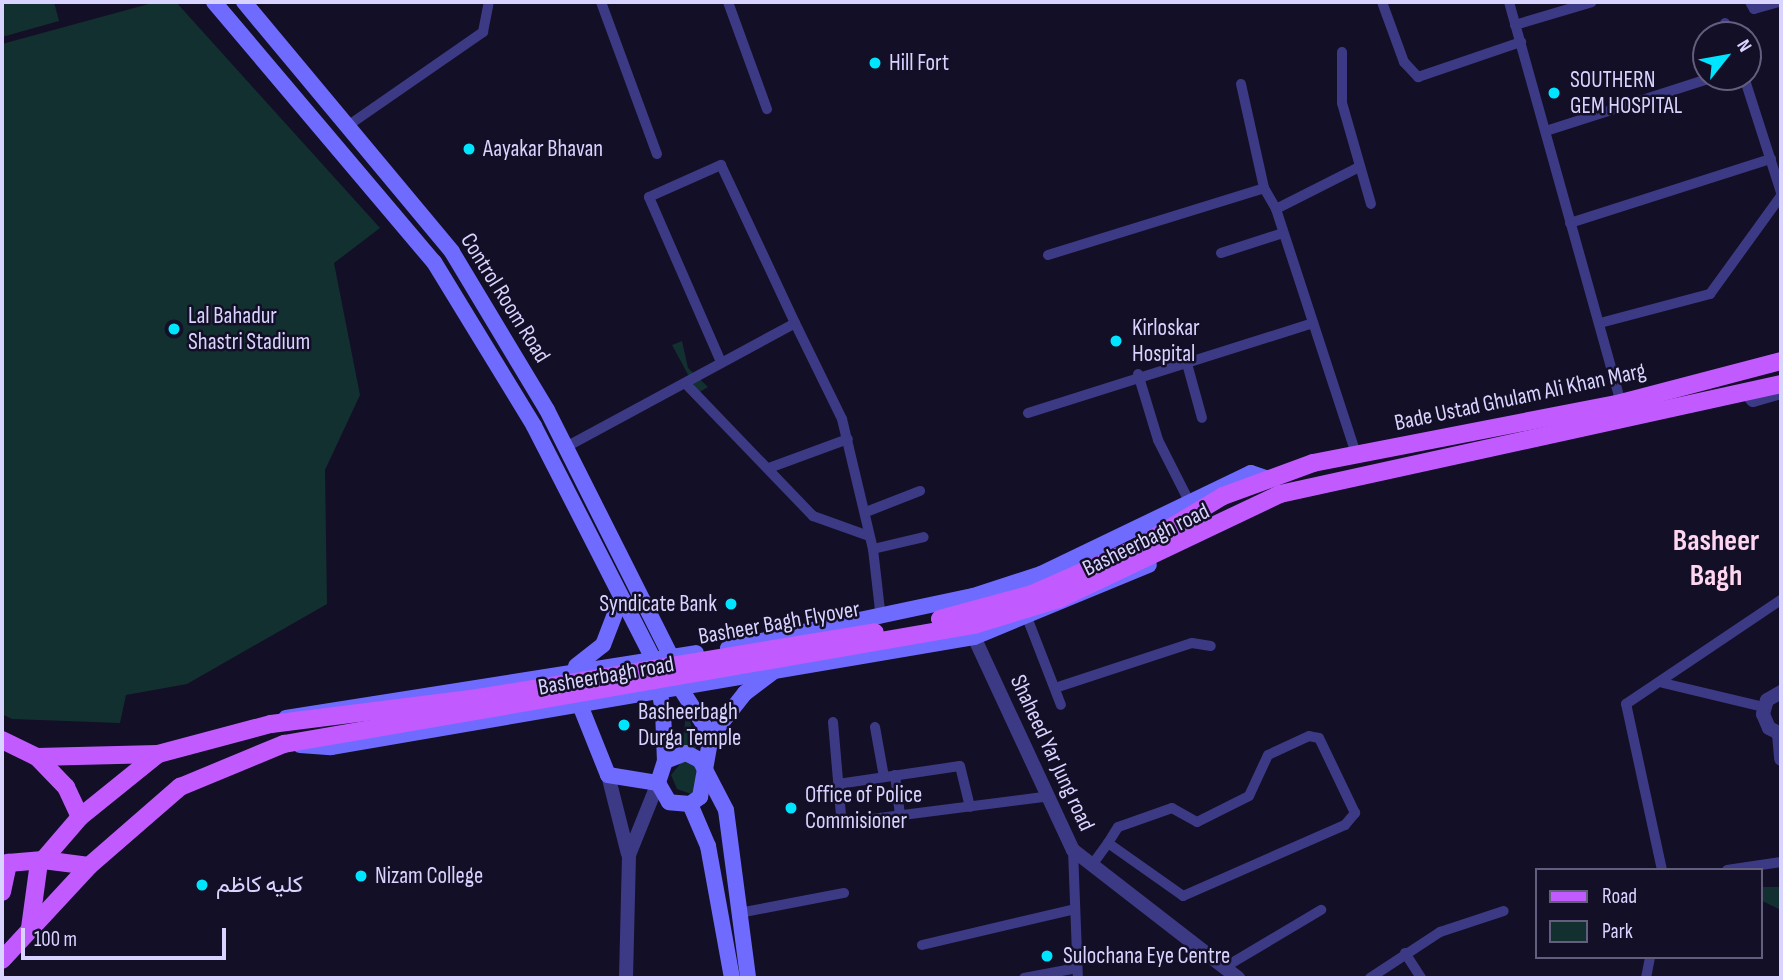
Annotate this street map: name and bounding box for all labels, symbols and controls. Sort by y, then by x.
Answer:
north arrow [1692,21,1762,91]
text: N [1731,36,1756,56]
place label: Hill Fort [889,49,949,77]
marker: Hill Fort [867,55,883,71]
place label: SOUTHERN GEM HOSPITAL [1570,66,1682,120]
marker: SOUTHERN GEM HOSPITAL [1544,83,1564,103]
place label: Aayakar Bhavan [483,135,603,163]
marker: Aayakar Bhavan [461,141,477,157]
street label: Control Room Road [454,228,556,368]
place label: Lal Bahadur Shastri Stadium [188,302,310,356]
place label: Kirloskar Hospital [1132,314,1200,368]
marker: Lal Bahadur Shastri Stadium [166,321,182,337]
marker: Kirloskar Hospital [1106,331,1126,351]
street label: Bade Ustad Ghulam Ali Khan Marg [1392,357,1648,437]
street label: Basheerbagh road [1078,497,1214,583]
district label: Basheer Bagh [1673,523,1759,594]
place label: Syndicate Bank [599,590,717,618]
street label: Basheer Bagh Flyover [696,595,862,651]
marker: Syndicate Bank [723,596,739,612]
street label: Basheerbagh road [536,650,676,702]
street label: Shaheed Yar Jung road [1004,671,1100,835]
place label: Basheerbagh Durga Temple [638,698,741,752]
marker: Basheerbagh Durga Temple [616,717,632,733]
place label: Office of Police Commisioner [805,781,922,835]
marker: Office of Police Commisioner [783,800,799,816]
place label: Nizam College [375,862,483,890]
marker: Nizam College [353,868,369,884]
legend [1534,868,1762,959]
place label: كليه كاظم [216,871,303,899]
marker: كليه كاظم [194,877,210,893]
text: Road [1602,884,1637,909]
scale bar [24,914,229,958]
text: Park [1602,919,1633,944]
text: 100 m [34,927,77,952]
place label: Sulochana Eye Centre [1063,942,1230,970]
marker: Sulochana Eye Centre [1037,946,1057,966]

